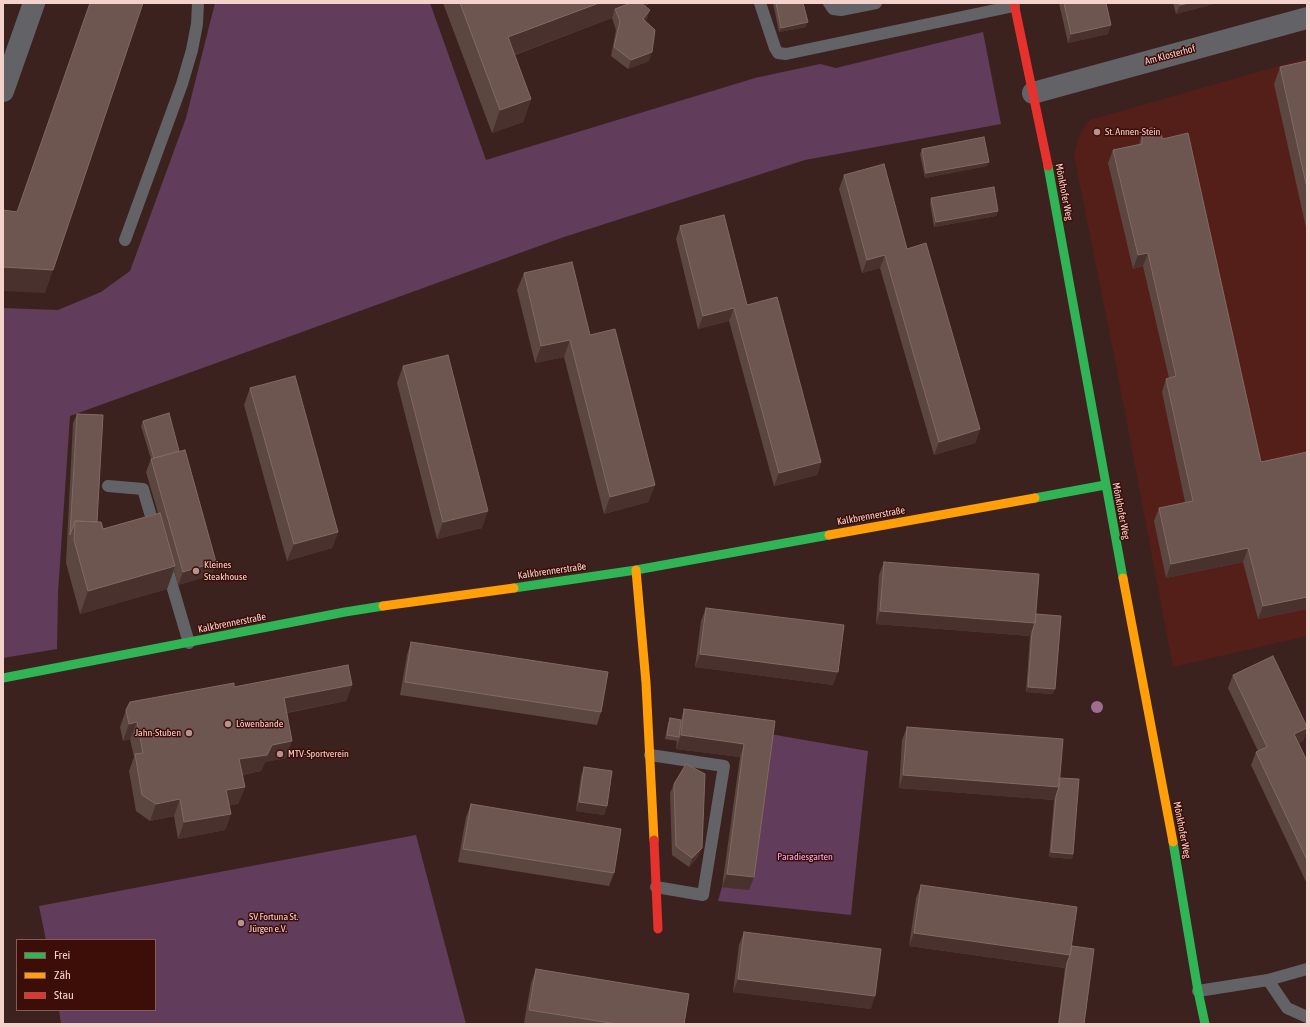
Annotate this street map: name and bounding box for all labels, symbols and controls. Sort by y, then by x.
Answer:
street label: Am Klosterhof [1143,43,1197,67]
place label: St. Annen-Stein [1105,126,1160,138]
marker: St. Annen-Stein [1092,127,1102,137]
street label: Mönkhofer Weg [1053,163,1075,221]
street label: Mönkhofer Weg [1110,482,1132,540]
street label: Kalkbrennerstraße [836,504,906,528]
place label: Kleines Steakhouse [204,559,247,582]
street label: Kalkbrennerstraße [517,560,587,582]
marker: Kleines Steakhouse [191,566,201,576]
street label: Kalkbrennerstraße [197,611,267,635]
place label: Löwenbande [236,718,283,730]
marker: Löwenbande [223,719,233,729]
place label: Jahn-Stuben [135,727,181,739]
marker: Jahn-Stuben [184,728,194,738]
place label: MTV-Sportverein [288,748,349,760]
marker: MTV-Sportverein [275,749,285,759]
street label: Mönkhofer Weg [1171,801,1193,859]
park label: Paradiesgarten [777,851,833,863]
place label: SV Fortuna St. Jürgen e.V. [249,911,298,934]
marker: SV Fortuna St. Jürgen e.V. [236,918,246,928]
legend [16,939,156,1011]
text: Frei [54,948,70,962]
text: Zäh [54,968,71,982]
text: Stau [54,988,74,1002]

